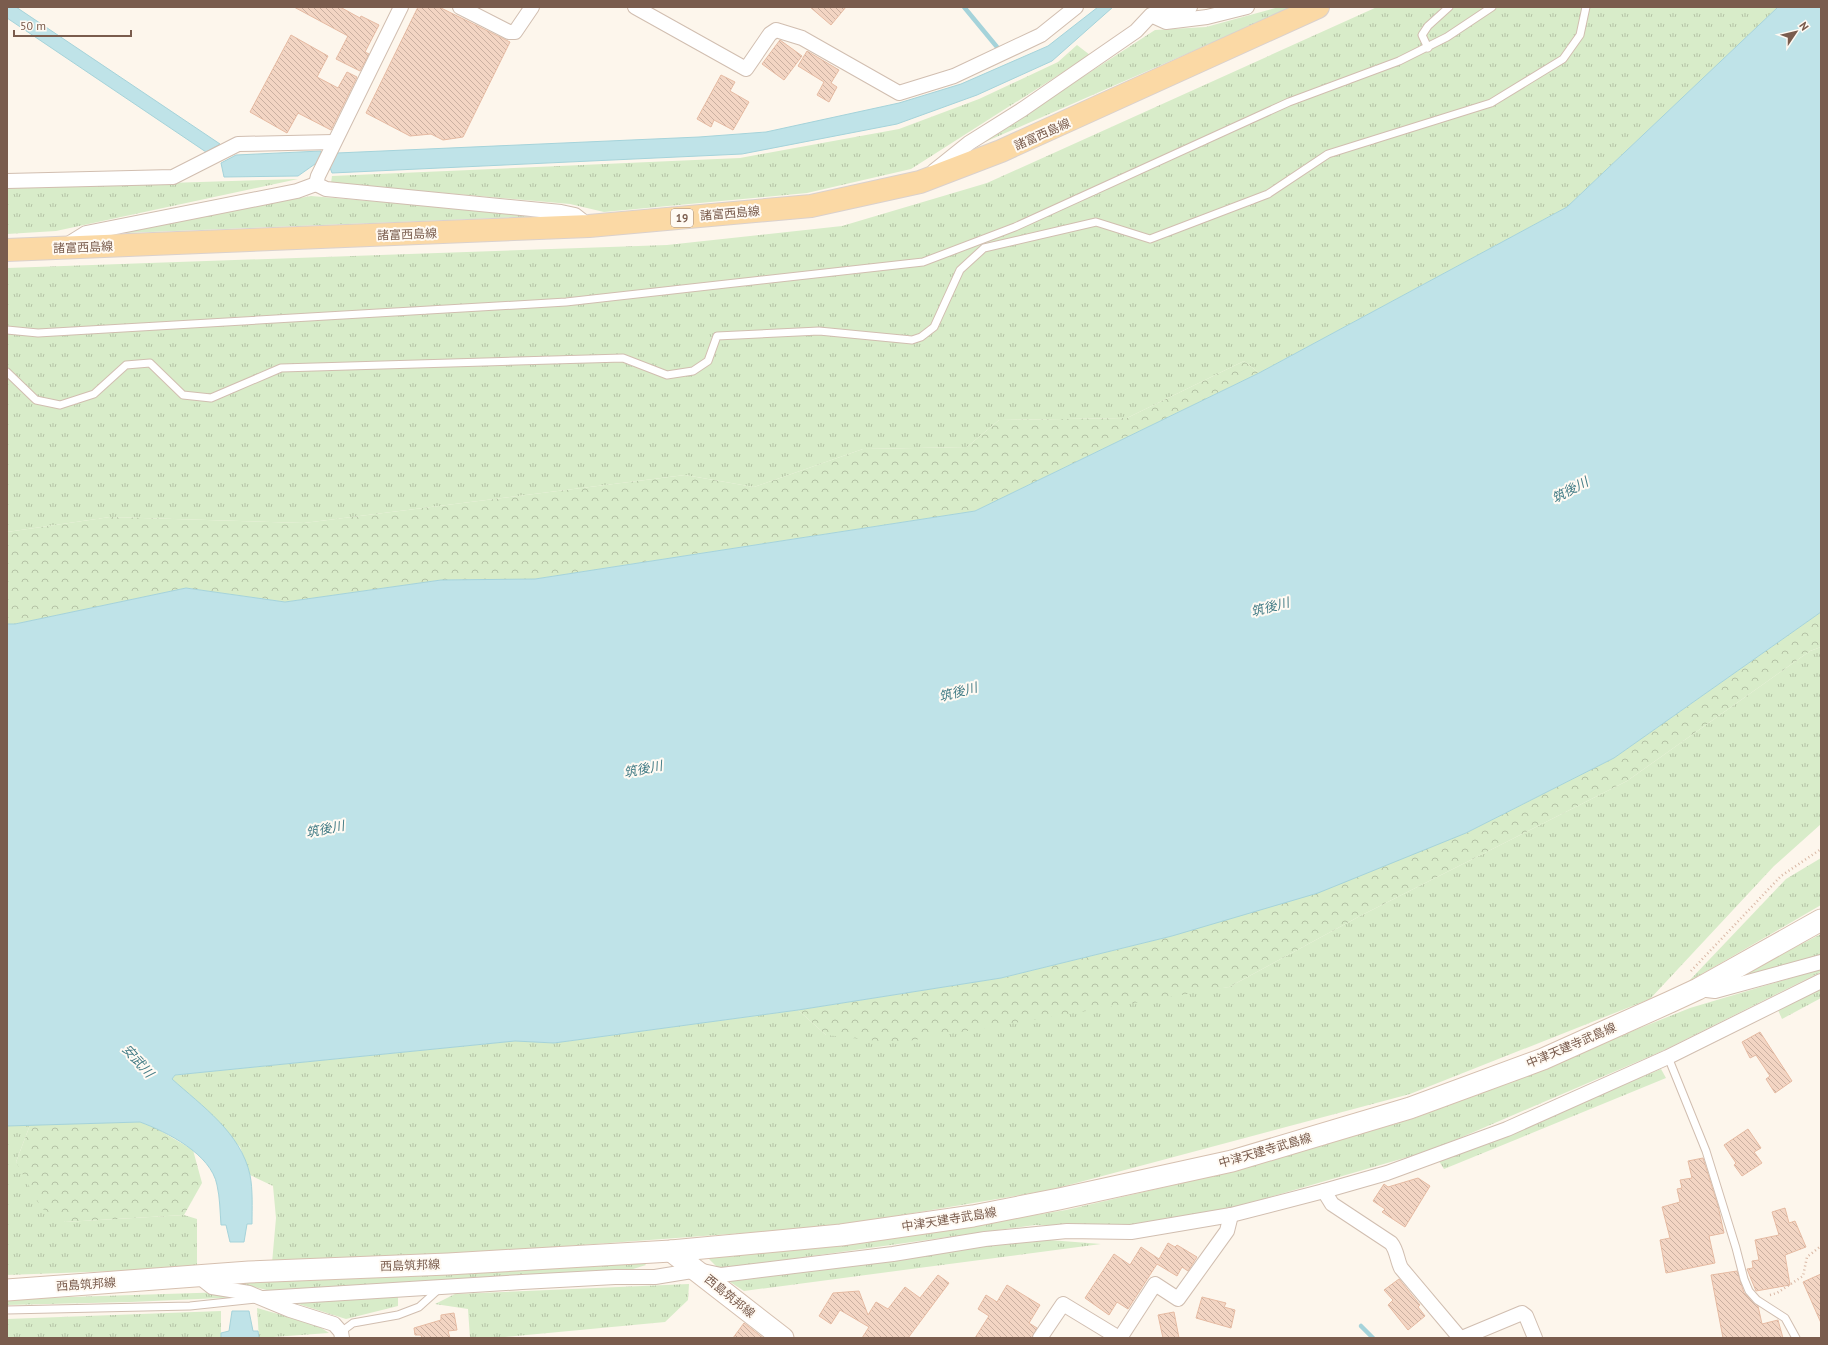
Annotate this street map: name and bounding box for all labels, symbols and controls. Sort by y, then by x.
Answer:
scale bar [14,12,131,38]
north arrow [1776,12,1816,52]
text: 50 m [20,18,46,33]
text: N [1796,19,1812,33]
street label: 諸富西島線 [1012,115,1072,153]
street label: 諸富西島線 [699,203,761,223]
road number: 19 [671,209,693,227]
street label: 諸富西島線 [377,225,437,243]
street label: 諸富西島線 [53,238,113,256]
water label: 筑後川 [1549,472,1593,507]
water label: 筑後川 [1249,593,1293,620]
water label: 筑後川 [937,678,981,705]
water label: 筑後川 [622,757,666,781]
water label: 筑後川 [304,817,348,841]
street label: 中津天建寺武島線 [1524,1019,1618,1071]
water label: 安武川 [119,1041,159,1083]
street label: 中津天建寺武島線 [1217,1130,1313,1170]
street label: 中津天建寺武島線 [900,1204,998,1234]
street label: 西島筑邦線 [380,1256,440,1274]
street label: 西島筑邦線 [702,1271,758,1321]
street label: 西島筑邦線 [56,1274,116,1294]

